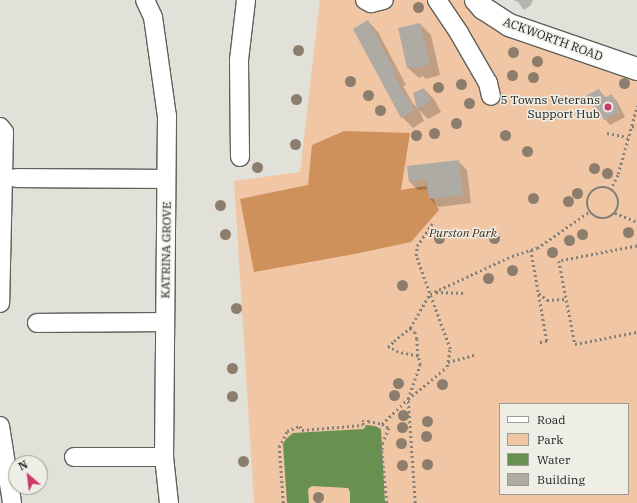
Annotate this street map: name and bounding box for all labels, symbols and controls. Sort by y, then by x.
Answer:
street label: ACKWORTH ROAD [501,14,605,64]
place label: 5 Towns Veterans Support Hub [501,93,600,121]
marker: 5 Towns Veterans Support Hub [603,102,613,112]
street label: KATRINA GROVE [158,201,174,299]
park label: Purston Park [429,226,497,240]
legend [499,403,629,495]
text: Road [537,412,566,427]
text: Park [537,432,563,447]
text: Water [537,452,570,467]
north arrow [8,455,48,495]
text: N [16,457,30,474]
text: Building [537,472,585,487]

